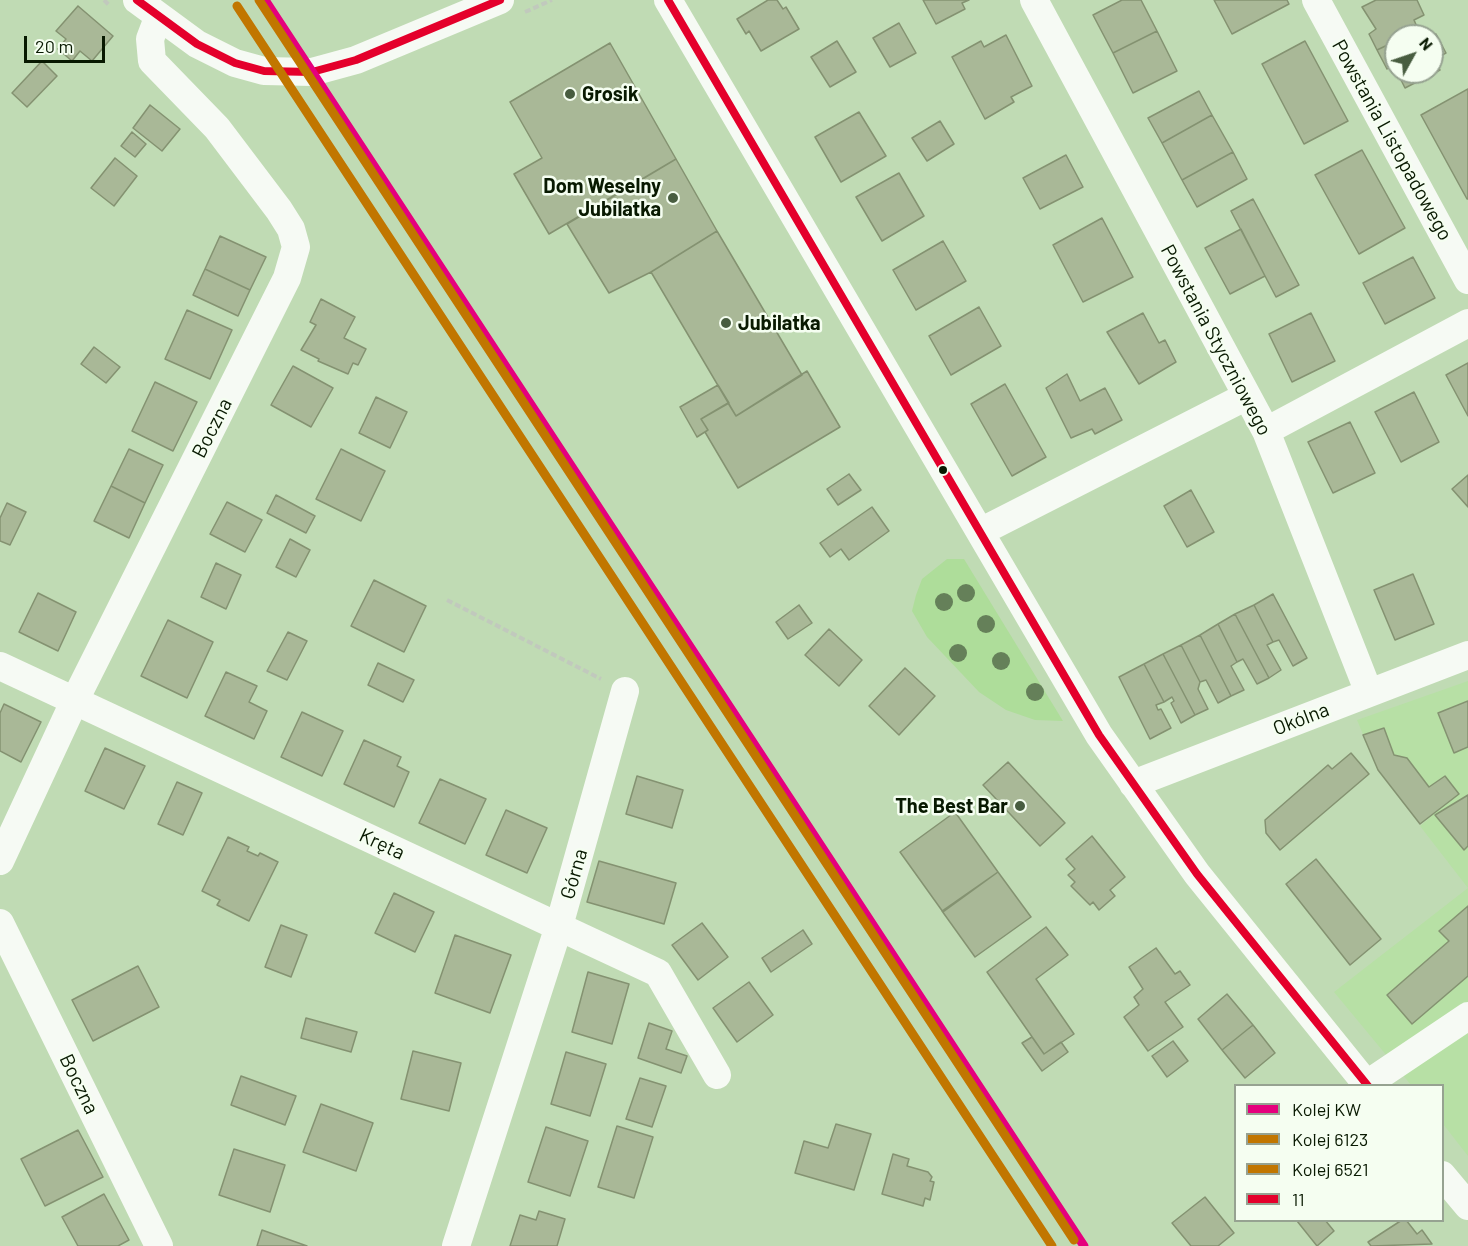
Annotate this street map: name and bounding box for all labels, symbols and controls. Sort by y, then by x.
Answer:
scale bar [27,24,108,62]
north arrow [1384,24,1444,84]
text: N [1416,33,1437,54]
text: 20 m [35,35,73,57]
street label: Powstania Listopadowego [1327,35,1457,245]
place label: Grosik [582,82,639,106]
marker: Grosik [563,87,577,101]
place label: Dom Weselny Jubilatka [543,174,661,221]
marker: Dom Weselny Jubilatka [666,191,680,205]
street label: Powstania Styczniowego [1155,240,1277,440]
place label: Jubilatka [738,311,821,335]
marker: Jubilatka [719,316,733,330]
street label: Boczna [187,394,237,462]
unlabelled marker [937,464,949,476]
street label: Okólna [1269,697,1333,741]
place label: The Best Bar [895,794,1008,818]
marker: The Best Bar [1013,799,1027,813]
street label: Kręta [355,823,409,865]
street label: Górna [555,846,593,902]
street label: Boczna [54,1050,104,1118]
legend [1234,1084,1444,1222]
text: Kolej KW [1292,1098,1361,1120]
text: Kolej 6123 [1292,1128,1368,1150]
text: Kolej 6521 [1292,1158,1369,1180]
text: 11 [1292,1188,1305,1210]

